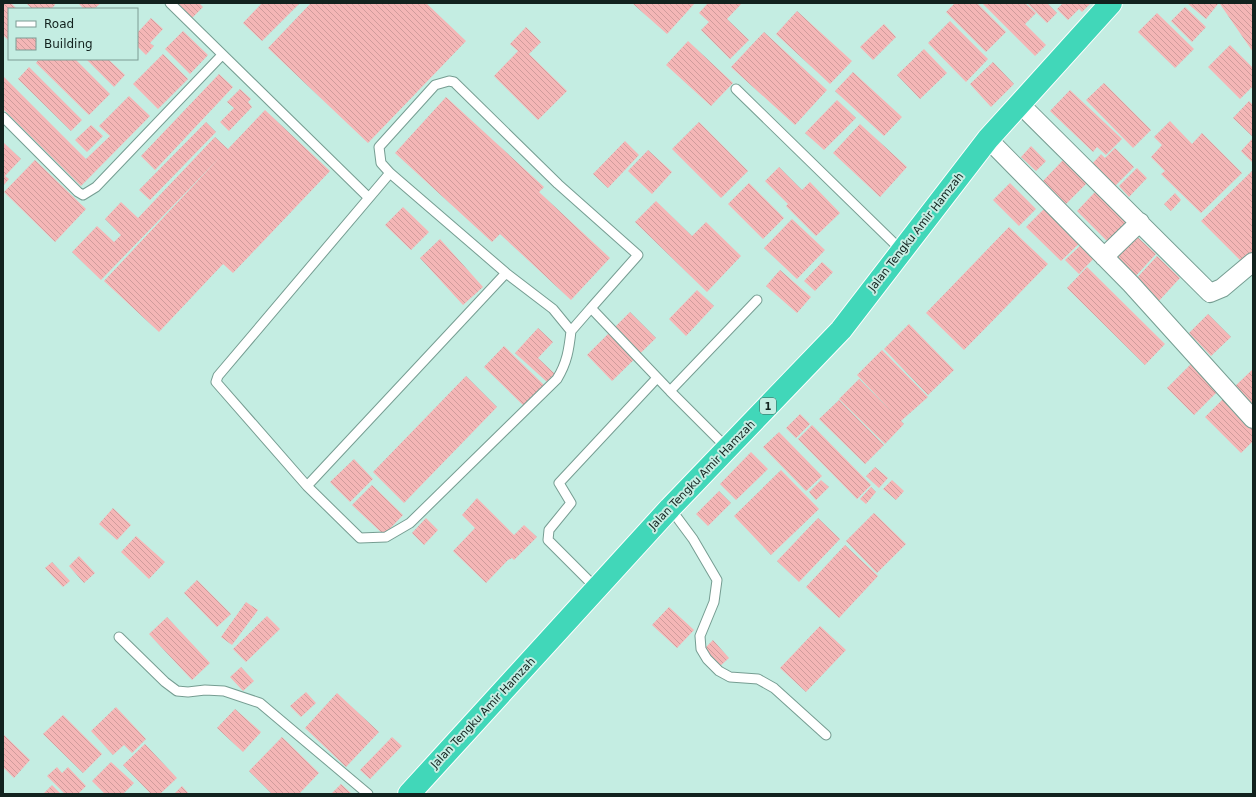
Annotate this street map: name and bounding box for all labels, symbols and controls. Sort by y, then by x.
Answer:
legend [8,8,138,60]
text: Road [44,17,74,31]
text: Building [44,37,93,51]
street label: Jalan Tengku Amir Hamzah [865,170,966,295]
road number: 1 [760,398,776,414]
street label: Jalan Tengku Amir Hamzah [646,418,758,533]
street label: Jalan Tengku Amir Hamzah [427,655,538,772]

